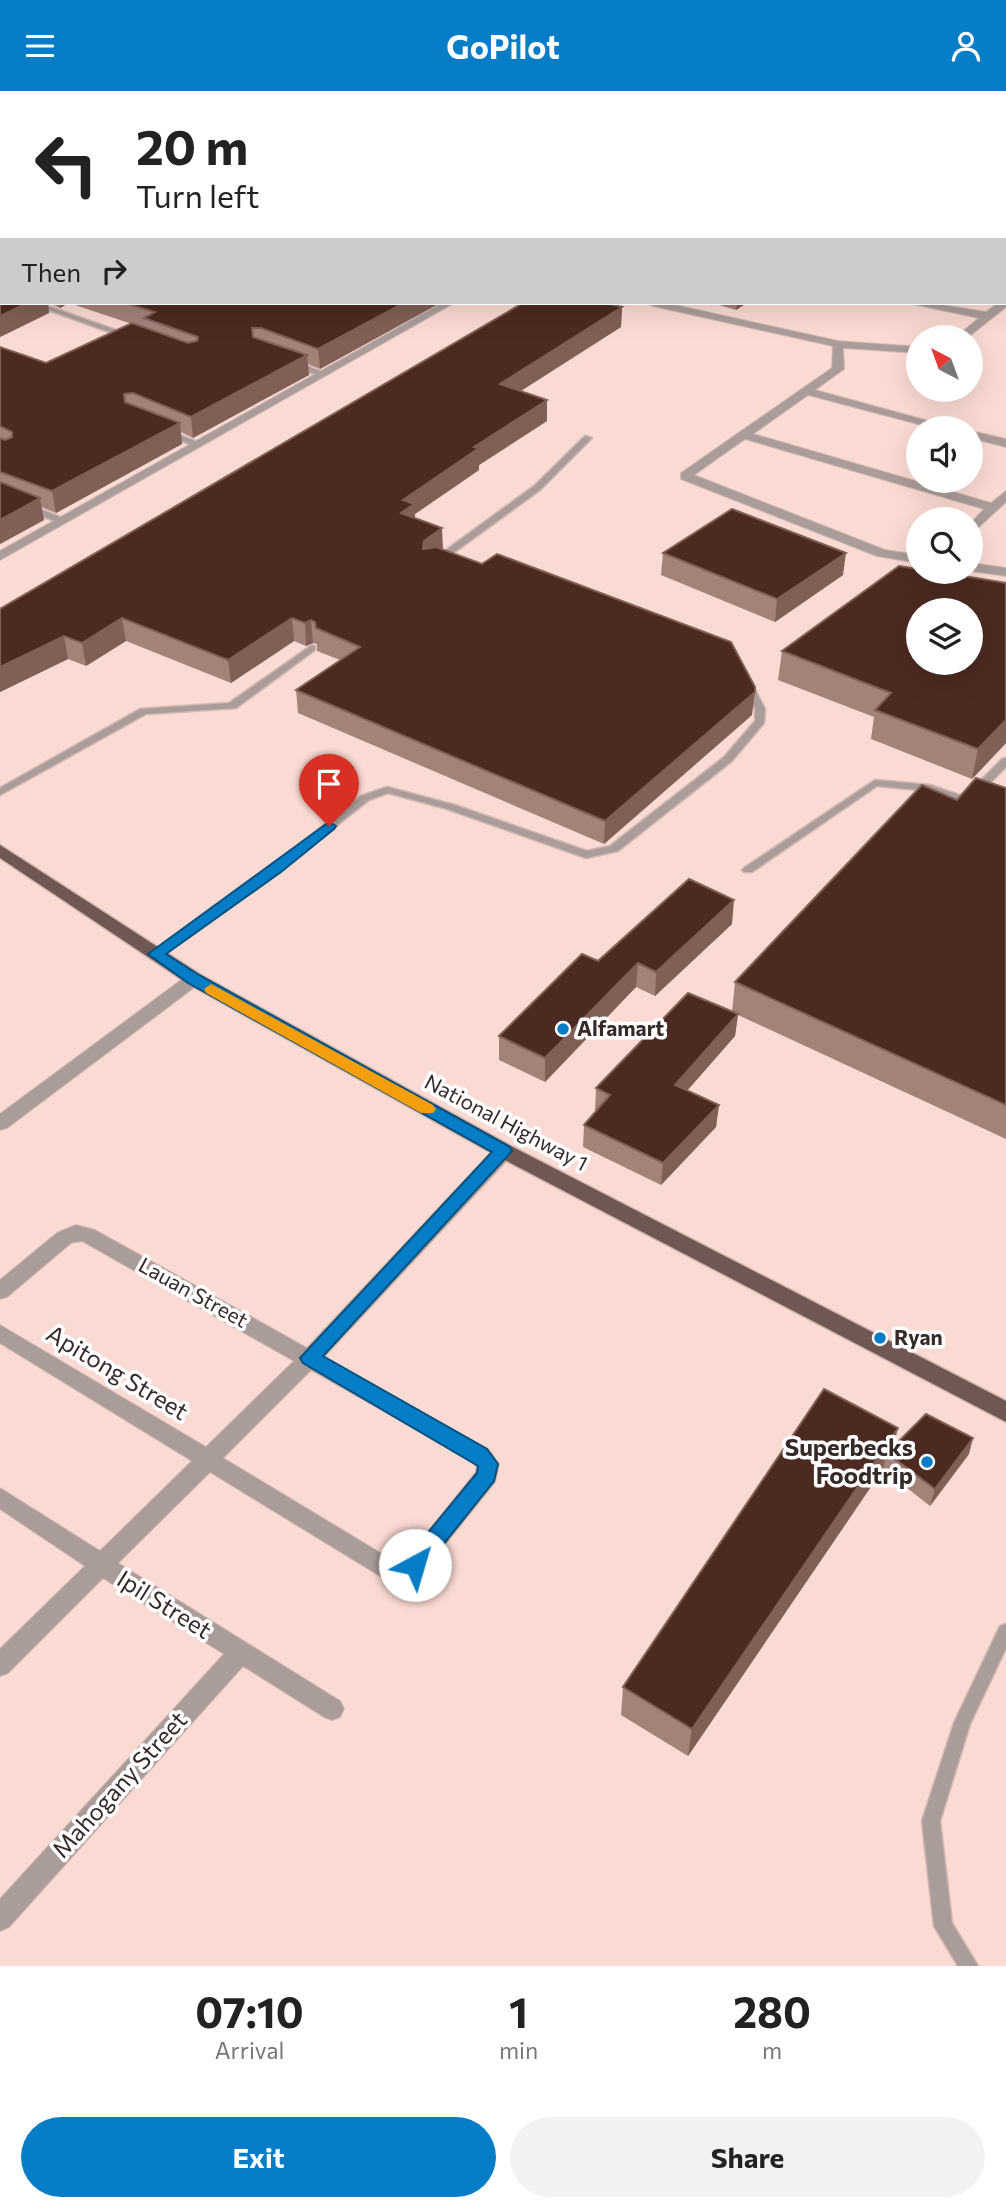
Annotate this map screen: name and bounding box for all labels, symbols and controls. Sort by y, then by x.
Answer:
text: GoPilot [446,26,560,66]
icon: menu [21,27,59,65]
icon: person [947,27,985,65]
text: 20 m [136,115,248,175]
icon: left [21,119,112,210]
text: Turn left [136,175,260,215]
icon: right [95,252,133,290]
text: Then [21,256,81,287]
north arrow [906,325,984,403]
map controls [906,325,983,675]
button: sound [906,416,983,493]
button: search [906,507,983,584]
button: layers [906,598,983,675]
pin [299,754,359,826]
icon: arrive [310,765,348,803]
place label: Alfamart [577,1015,664,1040]
marker: Alfamart [555,1021,571,1037]
street label: National Highway 1 [421,1068,593,1175]
street label: Lauan Street [135,1251,253,1332]
street label: Apitong Street [42,1318,194,1425]
place label: Ryan [894,1324,943,1349]
marker: Ryan [872,1330,888,1346]
place label: Superbecks Foodtrip [785,1432,913,1489]
marker: Superbecks Foodtrip [919,1454,935,1470]
position arrow [378,1528,452,1602]
street label: Ipil Street [112,1563,217,1644]
street label: Mahogany Street [46,1705,192,1863]
text: 07:10 [195,1985,304,2037]
text: 1 [509,1985,528,2037]
text: 280 [733,1985,811,2037]
text: Arrival [215,2036,284,2064]
text: min [499,2036,538,2064]
text: m [762,2036,782,2064]
button: Exit [21,2117,496,2197]
button: Share [510,2117,985,2197]

